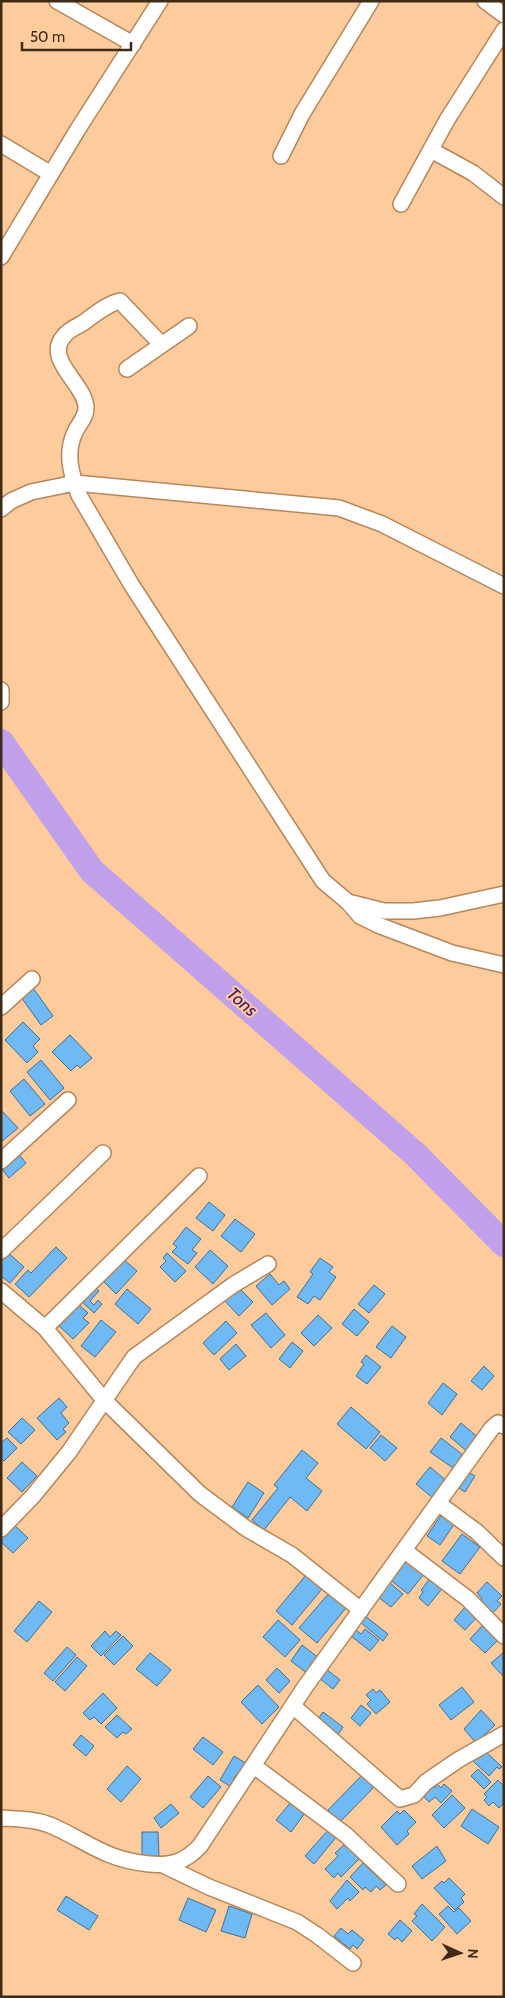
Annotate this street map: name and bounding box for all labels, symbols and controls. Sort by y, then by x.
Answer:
scale bar [22,20,131,52]
text: 50 m [30,28,65,46]
water label: Tons [222,983,262,1021]
north arrow [435,1928,485,1978]
text: N [464,1948,482,1959]

